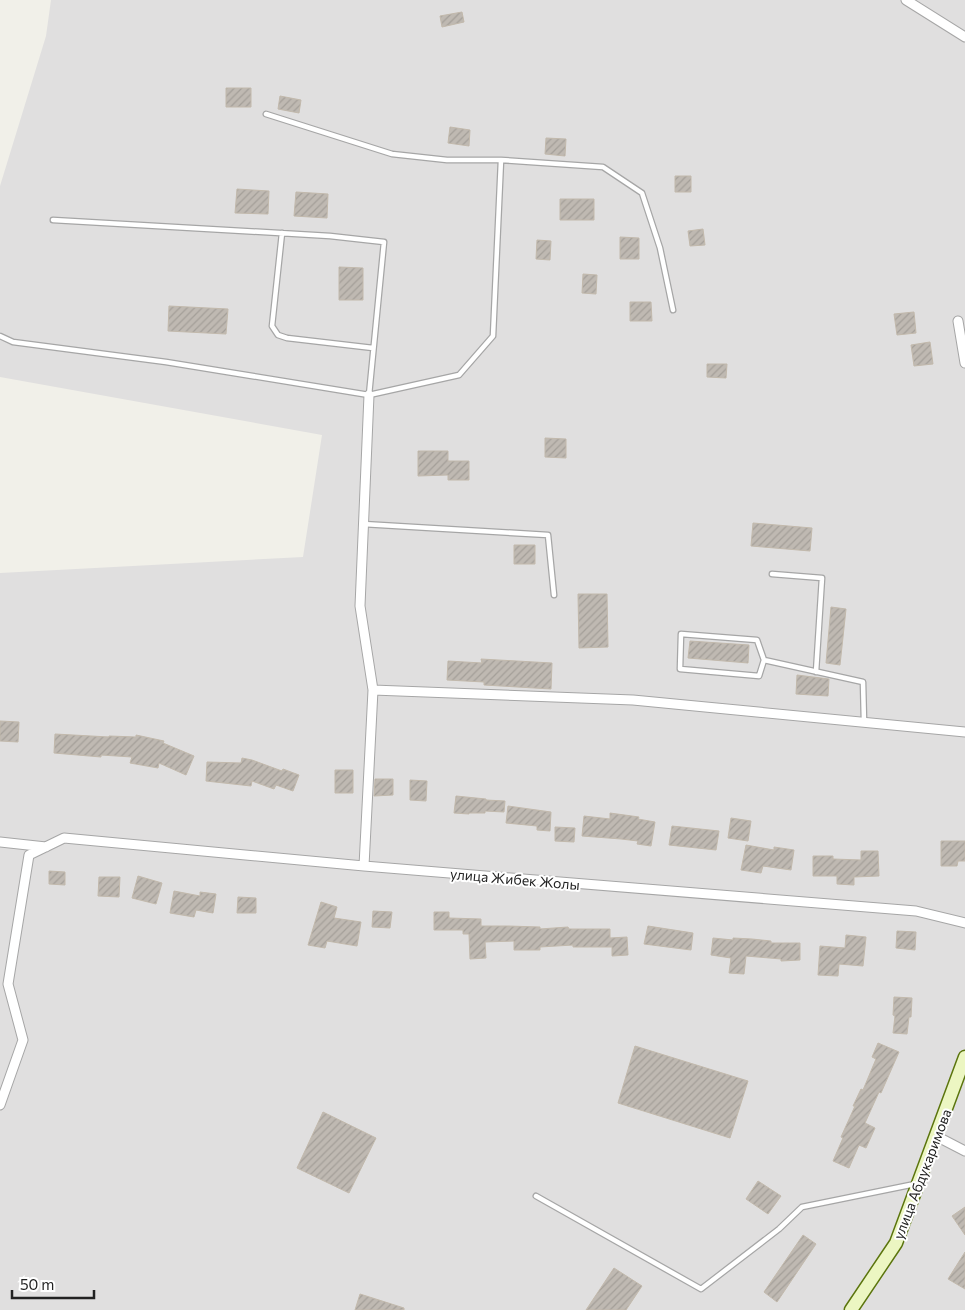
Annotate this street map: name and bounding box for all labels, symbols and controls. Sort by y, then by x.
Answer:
street label: улица Жибек Жолы [450,865,580,893]
street label: улица Абдукаримова [889,1107,955,1241]
scale bar [12,1268,95,1300]
text: 50 m [20,1275,54,1293]

